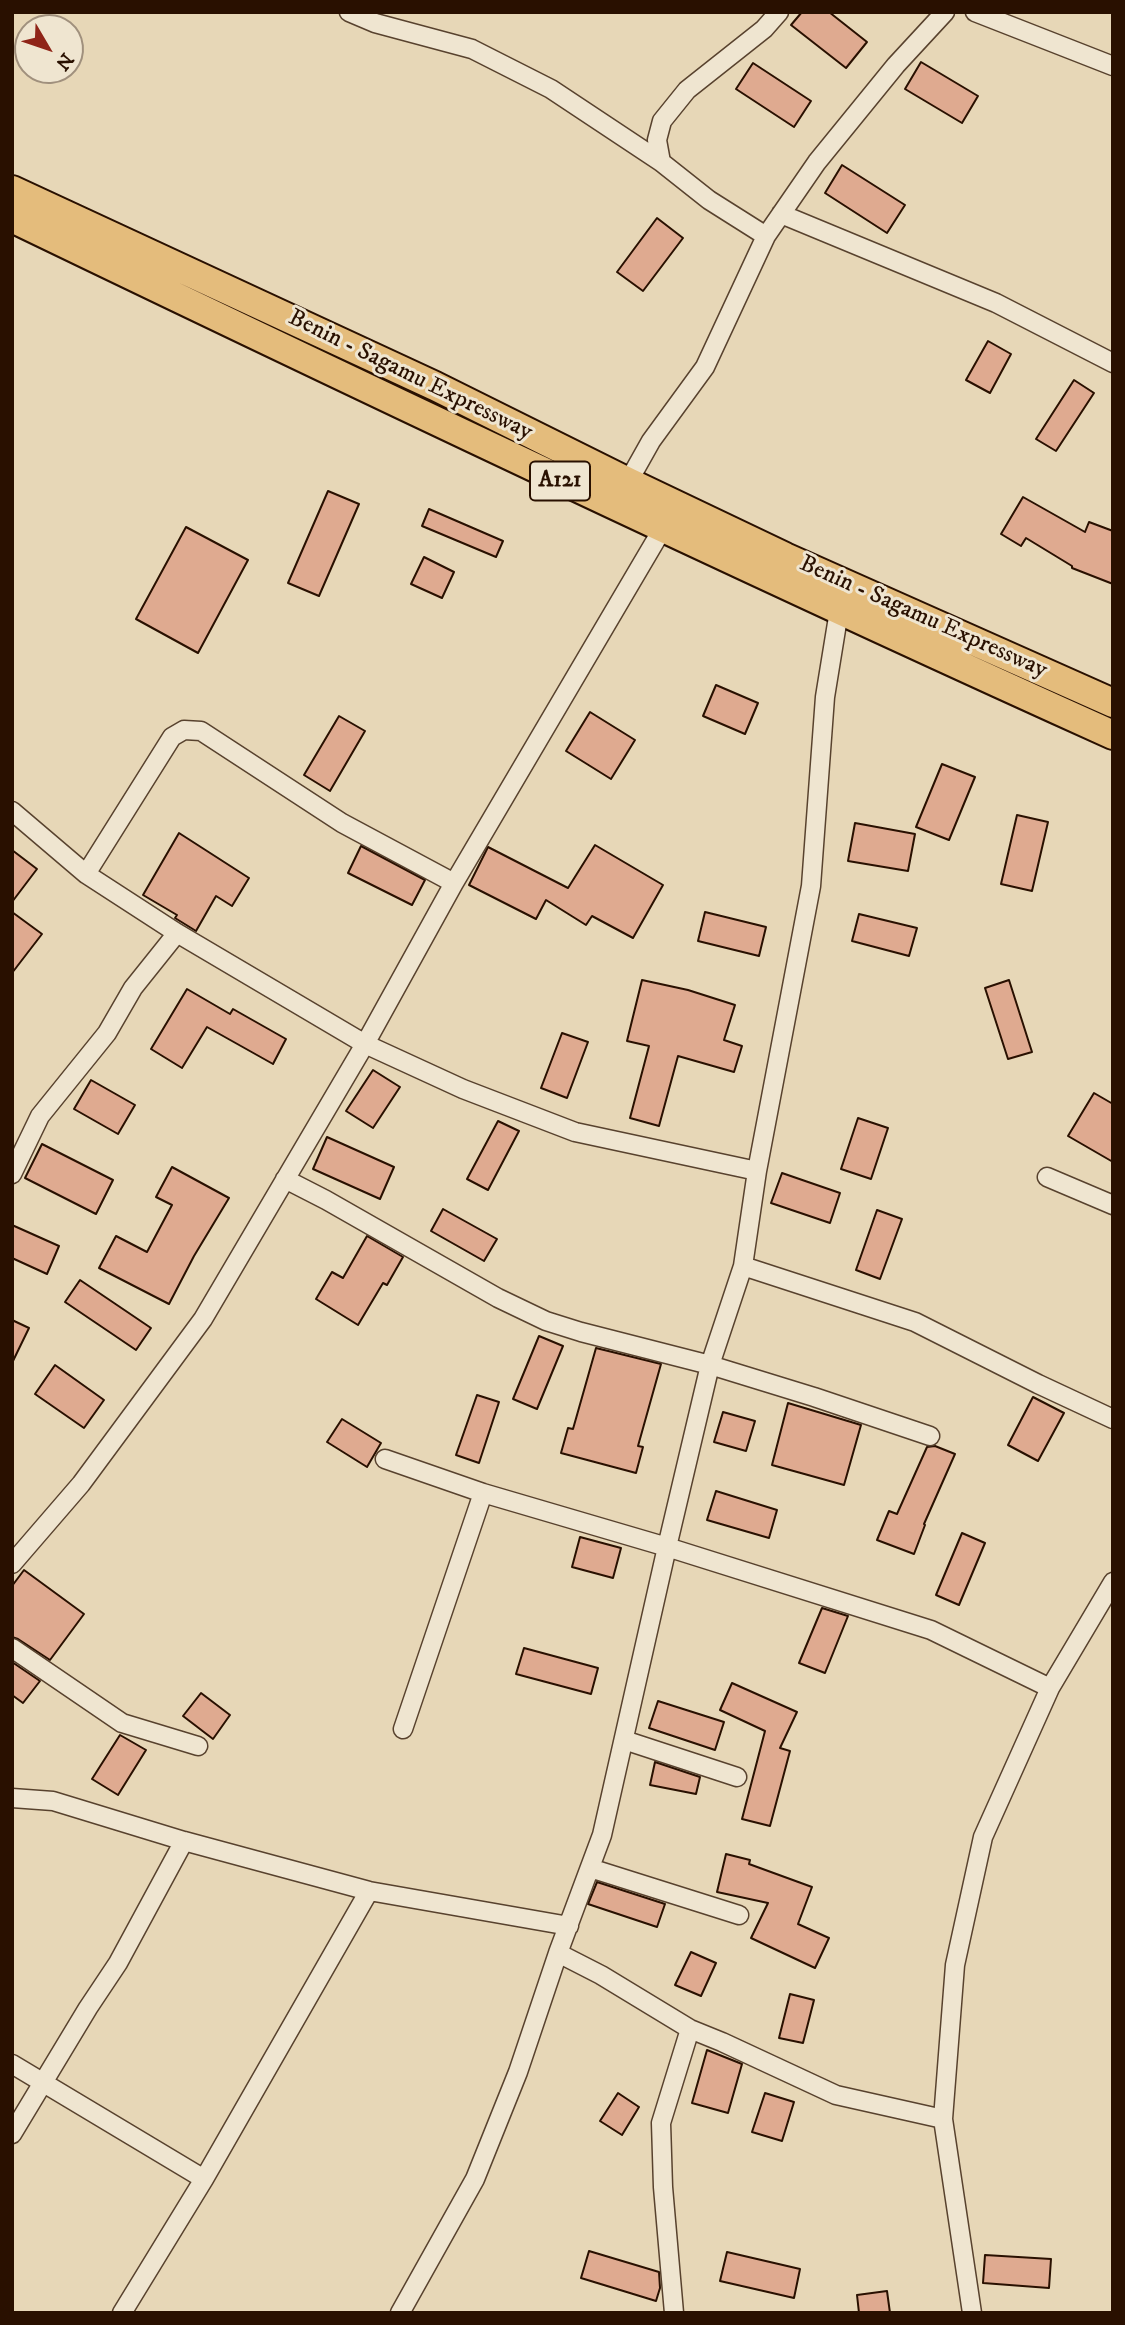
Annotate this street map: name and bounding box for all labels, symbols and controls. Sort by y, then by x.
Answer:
north arrow [14,14,84,84]
text: N [50,48,78,75]
street label: Benin - Sagamu Expressway [283,304,537,448]
road number: A121 [530,461,590,500]
street label: Benin - Sagamu Expressway [795,550,1051,686]

